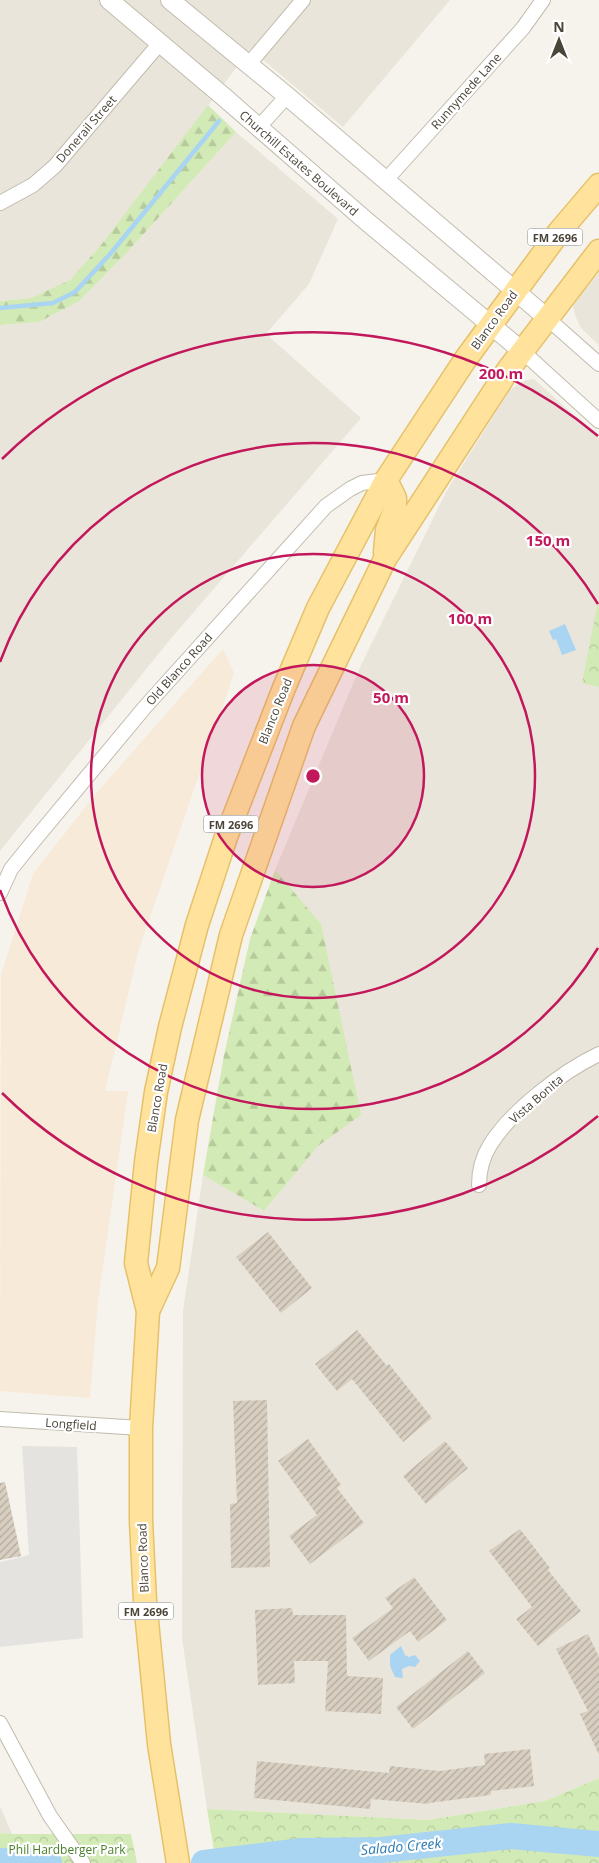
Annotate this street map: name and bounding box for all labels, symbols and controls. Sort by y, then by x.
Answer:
north arrow [534,15,584,65]
text: N [553,17,565,36]
street label: Runnymede Lane [427,49,505,133]
street label: Donerail Street [52,92,120,166]
street label: Churchill Estates Boulevard [236,106,362,220]
road number: FM 2696 [528,228,582,246]
street label: Blanco Road [467,287,521,353]
text: 200 m [479,363,523,383]
text: 150 m [526,530,570,550]
text: 100 m [448,608,492,628]
street label: Old Blanco Road [142,629,216,709]
street label: Blanco Road [254,676,296,746]
text: 50 m [373,687,409,707]
centre of rings [304,767,322,785]
road number: FM 2696 [204,816,258,832]
street label: Blanco Road [143,1062,171,1134]
street label: Vista Bonita [505,1071,567,1127]
street label: Longfield [45,1414,97,1434]
street label: Blanco Road [133,1523,153,1593]
road number: FM 2696 [118,1602,174,1620]
water label: Salado Creek [360,1833,443,1859]
park label: Phil Hardberger Park [9,1841,126,1858]

